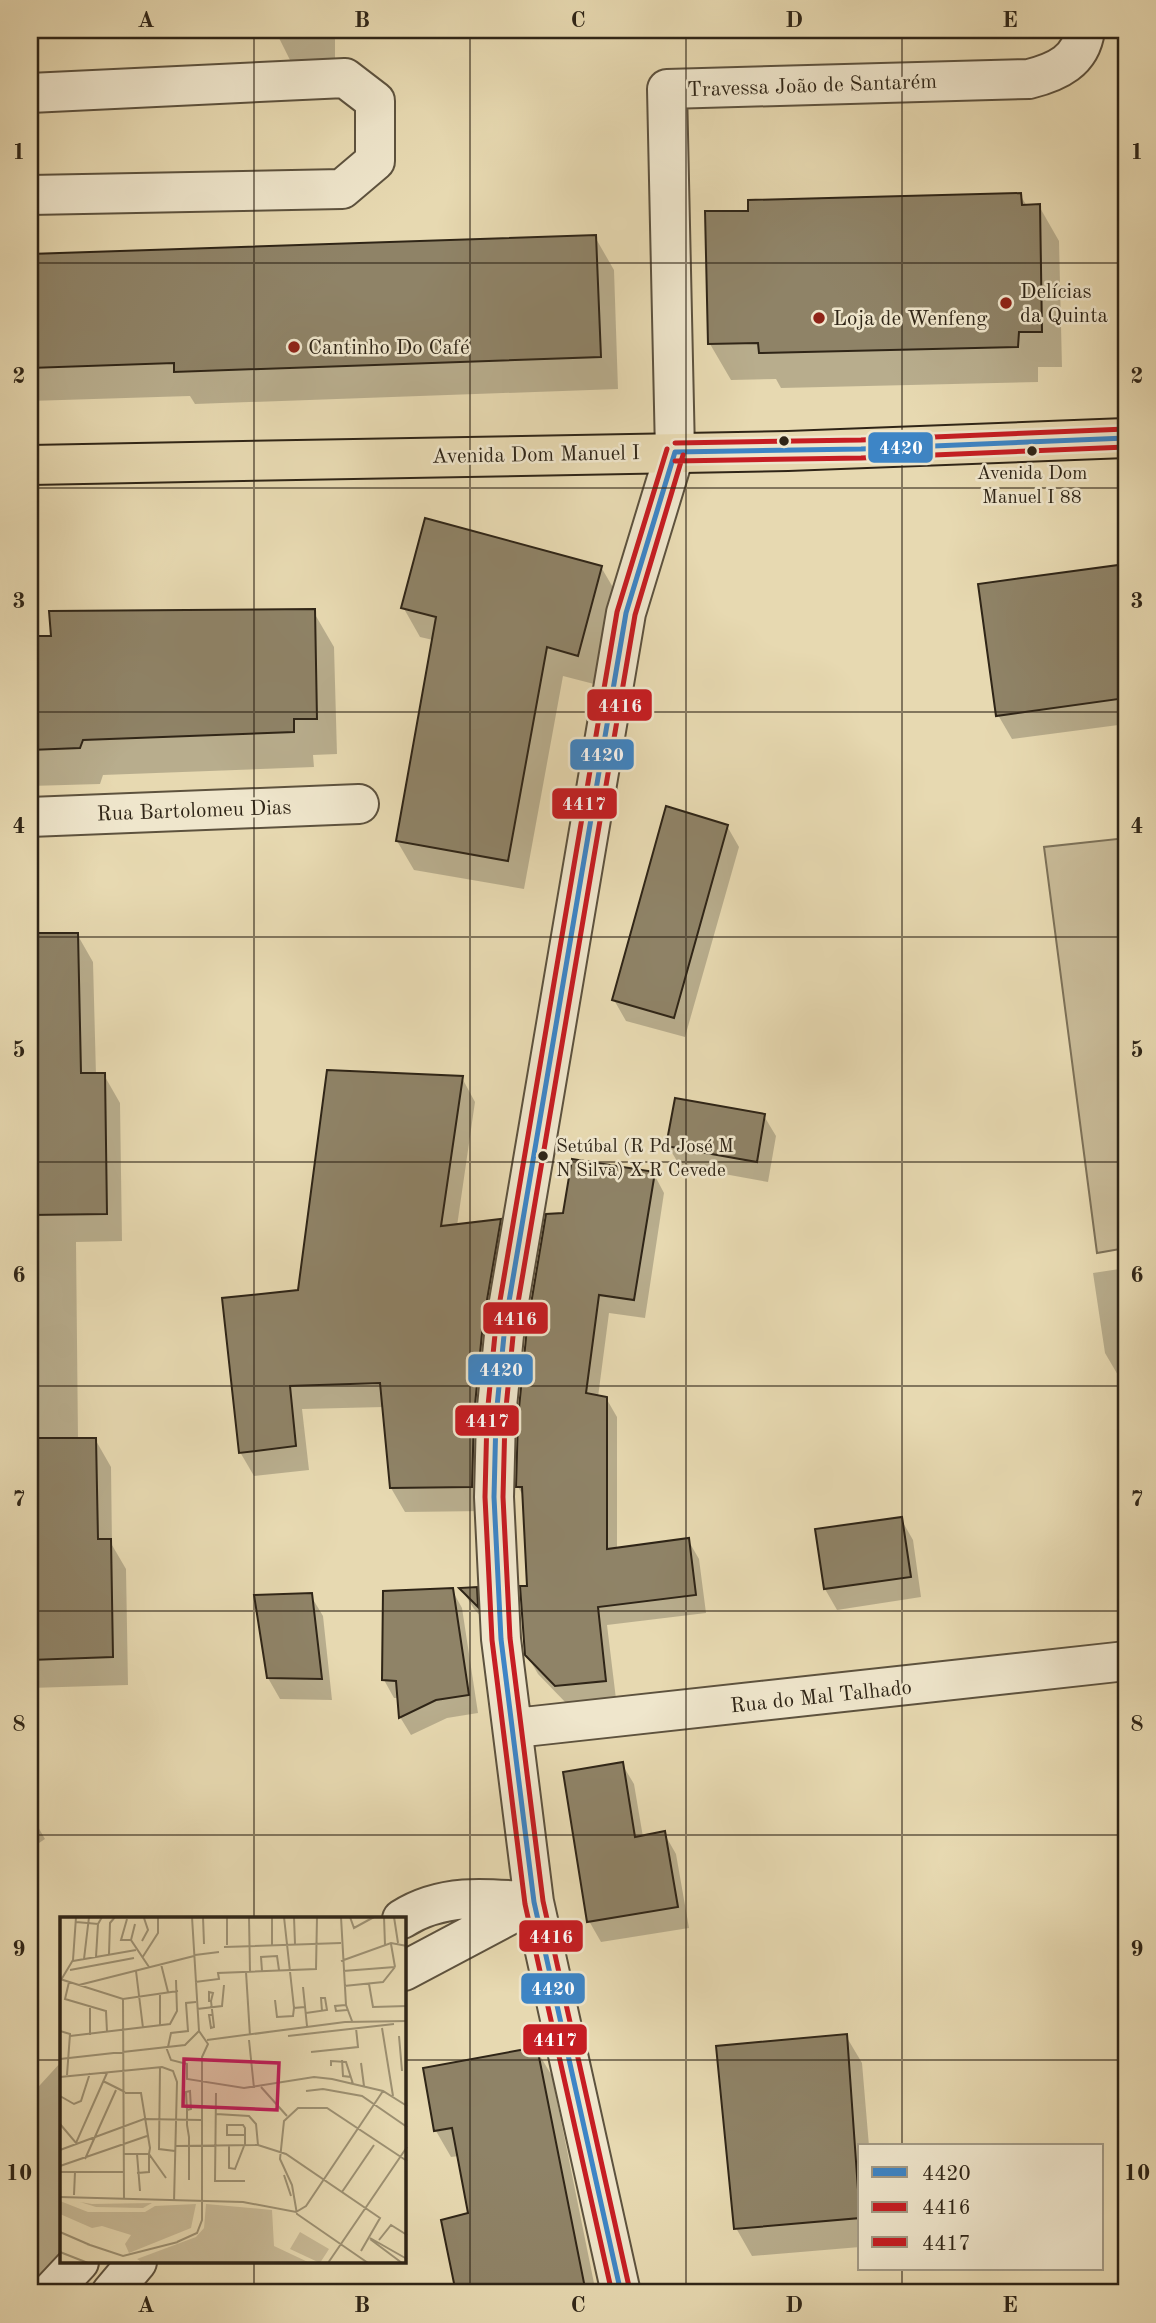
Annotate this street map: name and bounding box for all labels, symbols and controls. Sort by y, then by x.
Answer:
text: A [137,9,155,32]
text: B [354,9,370,32]
text: C [570,9,586,32]
text: D [785,9,803,32]
text: E [1002,9,1018,32]
street label: Travessa João de Santarém [687,72,937,101]
text: 1 [12,141,26,164]
text: 1 [1130,141,1144,164]
place label: Delícias da Quinta [1020,282,1108,327]
marker: Delícias da Quinta [998,295,1014,311]
place label: Loja de Wenfeng [833,309,988,330]
marker: Loja de Wenfeng [811,310,827,326]
place label: Cantinho Do Café [308,338,470,359]
marker: Cantinho Do Café [286,339,302,355]
text: 2 [12,365,26,388]
text: 2 [1130,365,1144,388]
line badge: 4420 [867,431,934,464]
unlabelled marker [777,434,791,448]
text: 4420 [879,440,923,459]
street label: Avenida Dom Manuel I [432,443,640,468]
marker: Avenida Dom Manuel I 88 [1025,444,1039,458]
place label: Avenida Dom Manuel I 88 [977,465,1087,508]
text: 3 [12,590,26,613]
text: 3 [1130,590,1144,613]
line badge: 4416 [586,688,653,722]
text: 4416 [598,698,642,717]
line badge: 4420 [569,738,635,771]
text: 4420 [580,747,624,766]
line badge: 4417 [551,787,618,820]
text: 4417 [562,796,606,815]
street label: Rua Bartolomeu Dias [96,798,292,825]
text: 4 [12,815,26,838]
text: 4 [1130,815,1144,838]
text: 5 [12,1039,26,1062]
text: 5 [1130,1039,1144,1062]
place label: Setúbal (R Pd José M N Silva) X R Cevede [556,1137,734,1181]
marker: Setúbal (R Pd José M N Silva) X R Cevede [536,1149,550,1163]
text: 6 [12,1264,26,1287]
text: 6 [1130,1264,1144,1287]
line badge: 4416 [482,1301,549,1335]
text: 4416 [493,1311,537,1330]
line badge: 4420 [467,1353,534,1386]
text: 4420 [479,1362,523,1381]
line badge: 4417 [454,1404,520,1437]
text: 4417 [465,1413,509,1432]
text: 7 [12,1488,26,1511]
text: 7 [1130,1488,1144,1511]
street label: Rua do Mal Talhado [729,1678,913,1717]
text: 8 [12,1713,26,1736]
text: 8 [1130,1713,1144,1736]
inset map [60,1917,406,2264]
line badge: 4416 [518,1919,584,1953]
text: 4416 [529,1929,573,1948]
text: 9 [12,1938,26,1961]
text: 9 [1130,1938,1144,1961]
line badge: 4420 [520,1972,586,2005]
text: 4420 [531,1981,575,2000]
line badge: 4417 [522,2023,588,2056]
text: 4417 [533,2032,577,2051]
legend [858,2144,1104,2270]
text: 10 [6,2162,32,2185]
text: 10 [1124,2162,1150,2185]
text: 4420 [922,2164,971,2185]
text: 4416 [922,2198,971,2219]
text: 4417 [922,2234,971,2255]
text: A [137,2294,155,2317]
text: B [354,2294,370,2317]
text: C [570,2294,586,2317]
text: D [785,2294,803,2317]
text: E [1002,2294,1018,2317]

